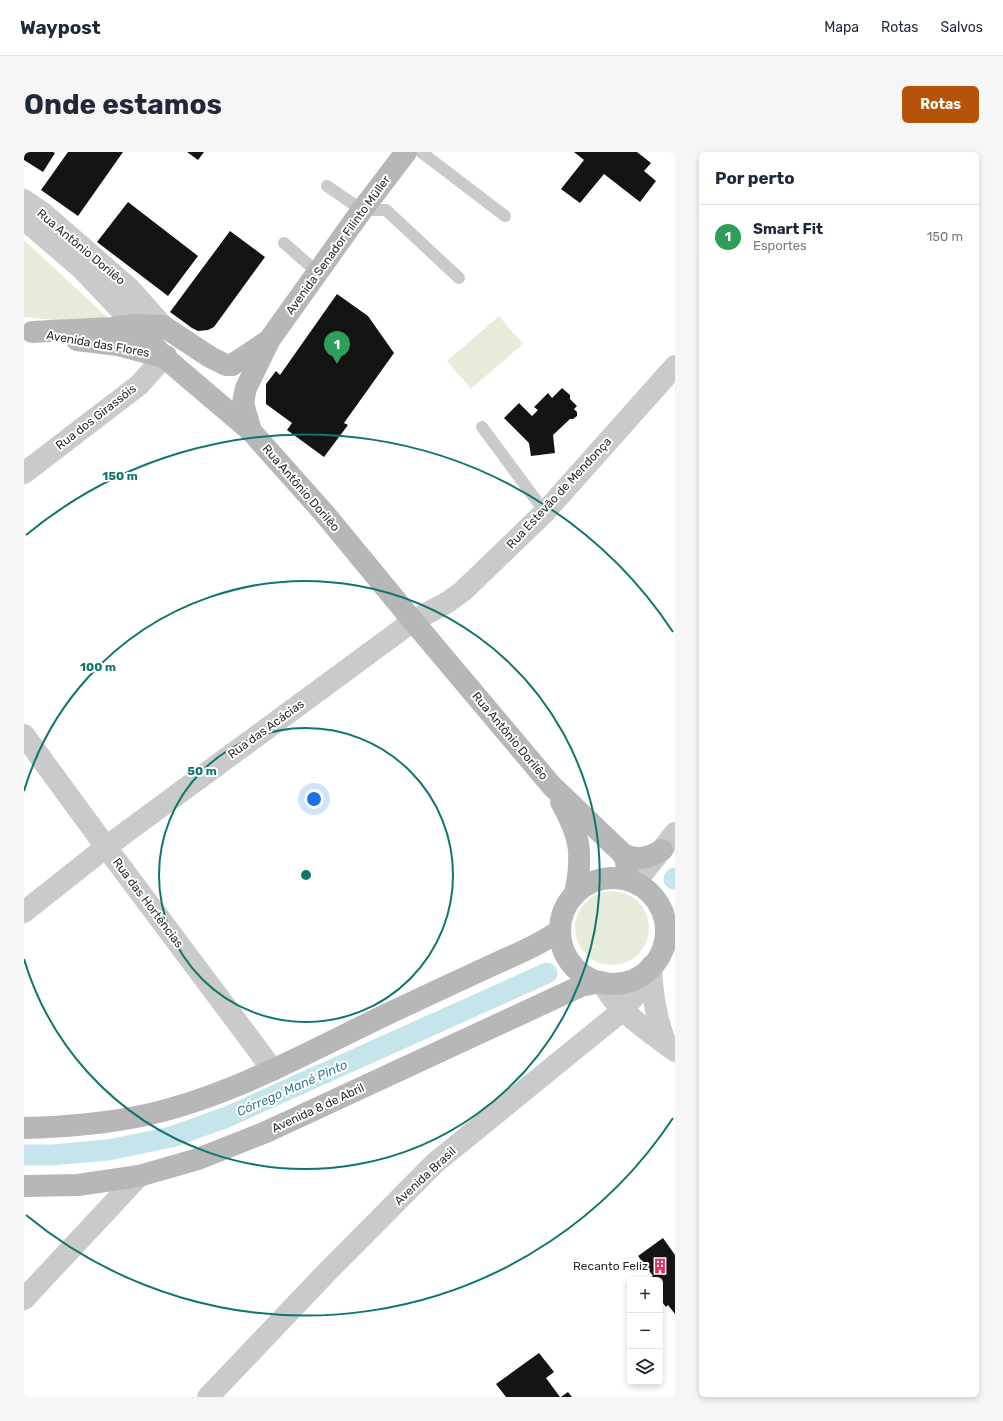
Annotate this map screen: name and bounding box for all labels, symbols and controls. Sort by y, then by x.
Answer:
text: Waypost [20,16,101,39]
text: Mapa [824,19,859,36]
text: Rotas [881,19,918,36]
text: Salvos [940,19,983,36]
button: Rotas [902,86,979,123]
text: Onde estamos [24,88,222,121]
text: Por perto [715,168,795,188]
street label: Avenida Senador Filinto Müller [283,172,393,317]
street label: Rua Antônio Dorilêo [34,206,128,288]
text: Smart Fit [753,220,823,238]
text: 1 [725,229,731,244]
text: 150 m [927,229,963,244]
text: Esportes [753,238,807,253]
street label: Avenida das Flores [45,328,151,360]
pin: 1 [324,331,350,364]
street label: Rua dos Girassóis [53,381,139,453]
street label: Rua Estevão de Mendonça [504,434,614,552]
street label: Rua Antônio Dorilêo [260,442,343,534]
text: 150 m [102,469,138,483]
text: 100 m [80,660,116,674]
street label: Rua Antônio Dorilêo [469,689,551,783]
street label: Rua das Acácias [225,697,307,761]
text: 50 m [187,764,217,778]
your location [304,789,324,809]
street label: Rua das Hortências [110,855,186,951]
centre of rings [299,868,313,882]
water label: Córrego Mané Pinto [234,1057,350,1120]
street label: Avenida 8 de Abril [270,1080,366,1136]
street label: Avenida Brasil [391,1144,459,1208]
building icon: Recanto Feliz [651,1257,669,1275]
place label: Recanto Feliz [573,1259,648,1273]
map controls [627,1277,663,1385]
button: + [627,1277,663,1313]
button: − [627,1313,663,1349]
button: layers [627,1349,663,1385]

